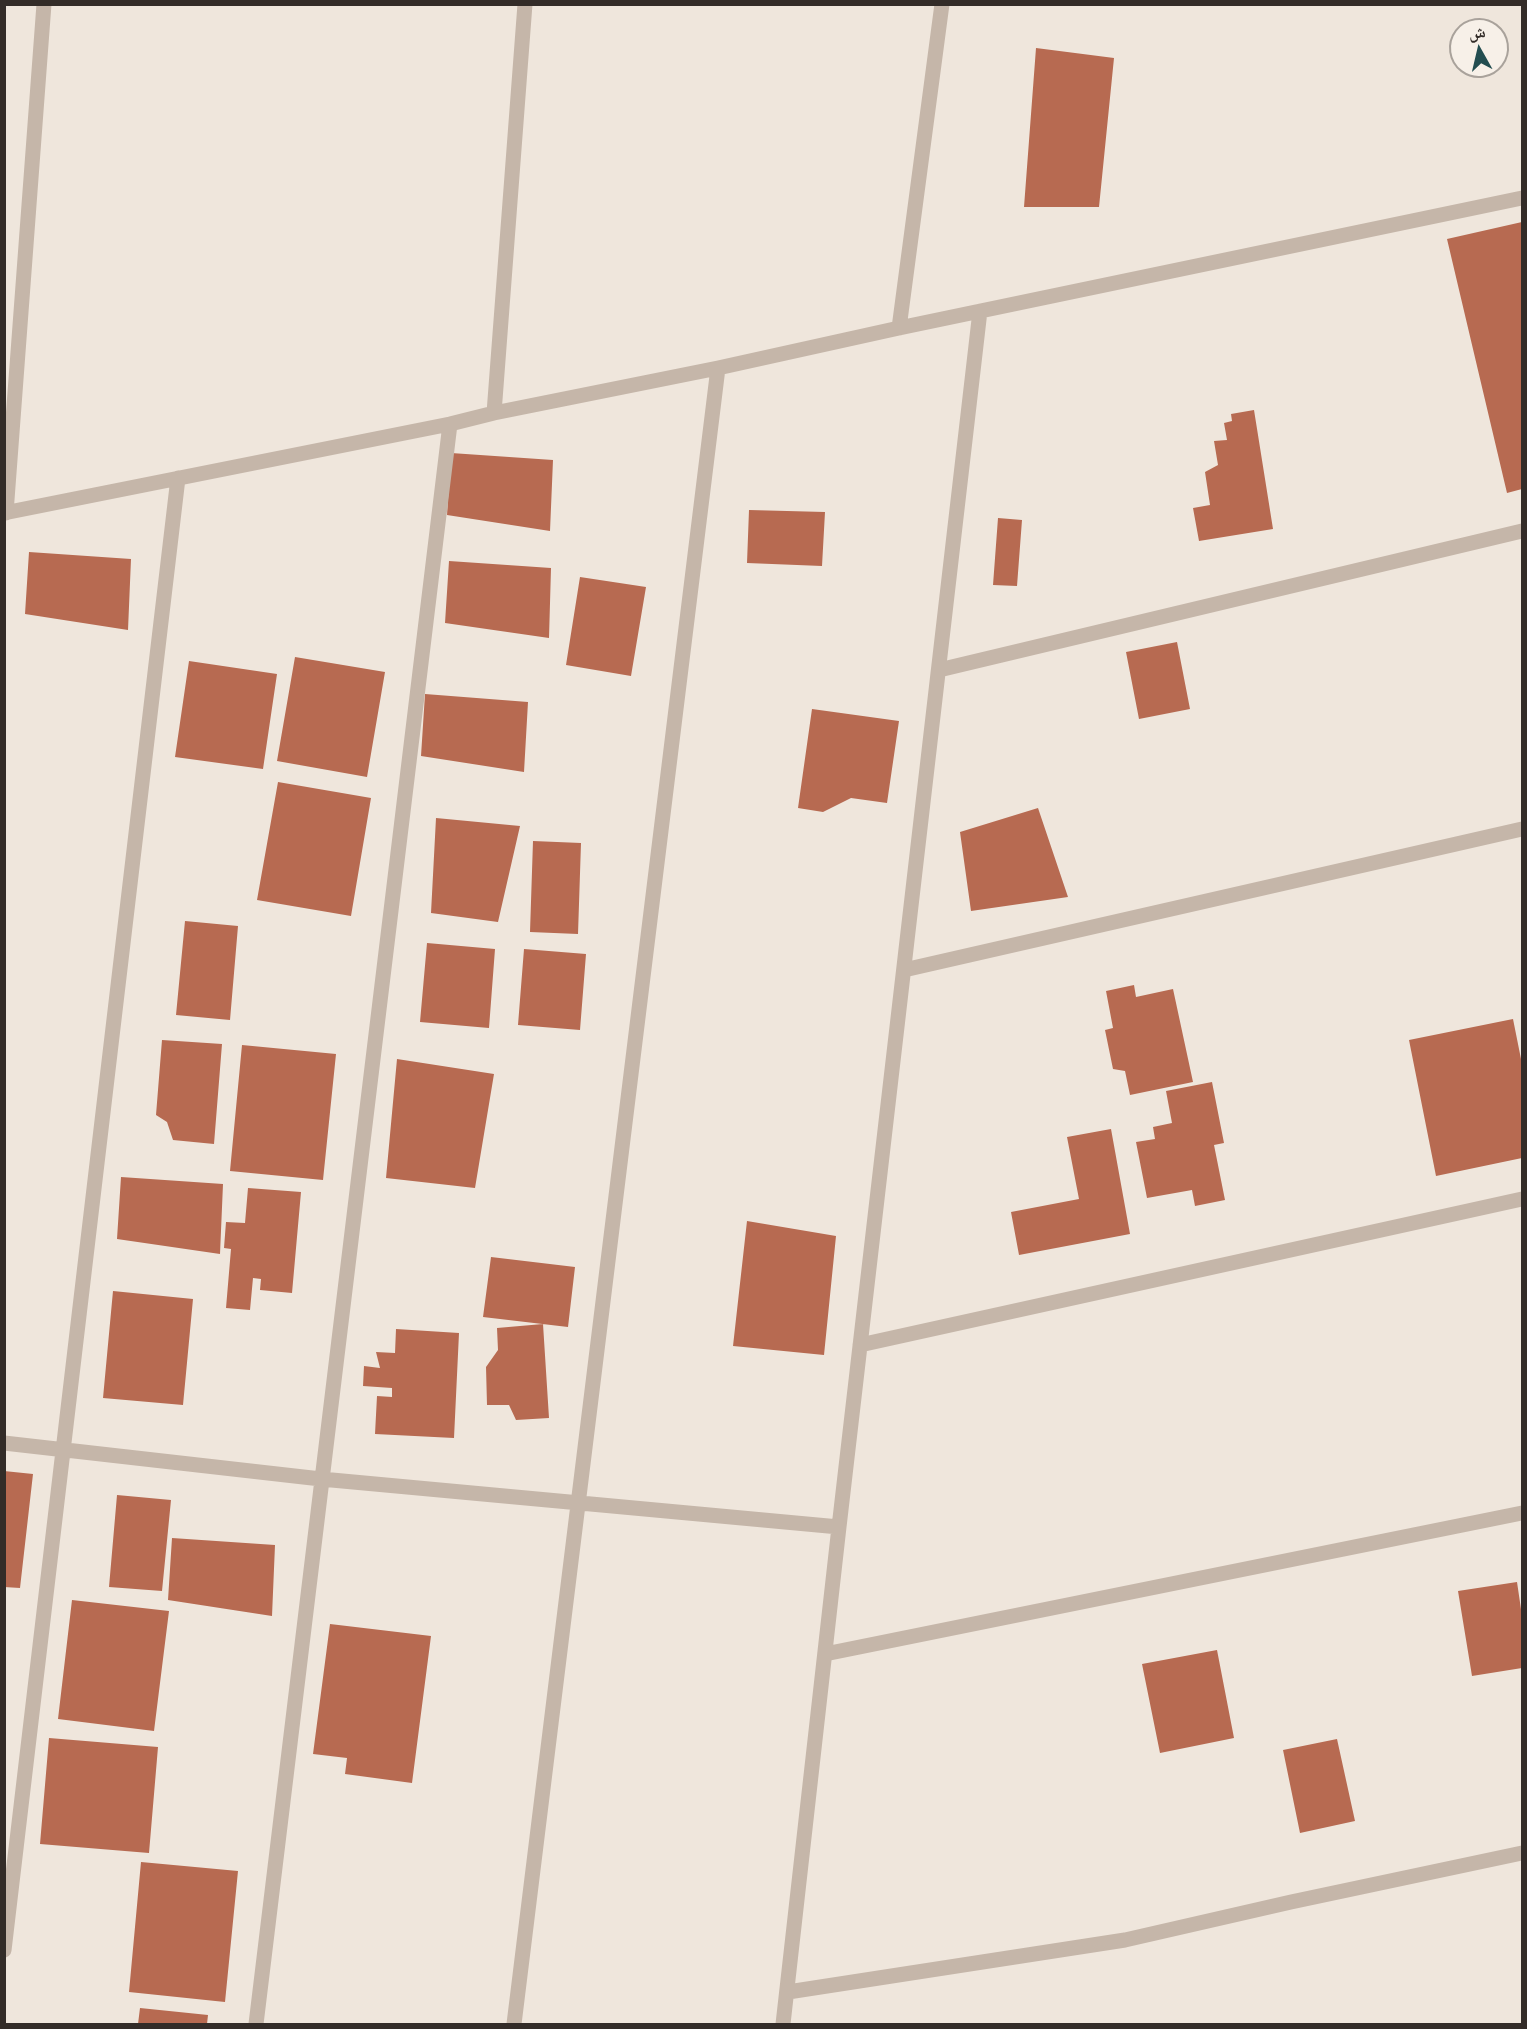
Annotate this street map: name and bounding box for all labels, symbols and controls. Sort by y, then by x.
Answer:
north arrow [1449,18,1509,78]
text: ش [1467,21,1486,42]

